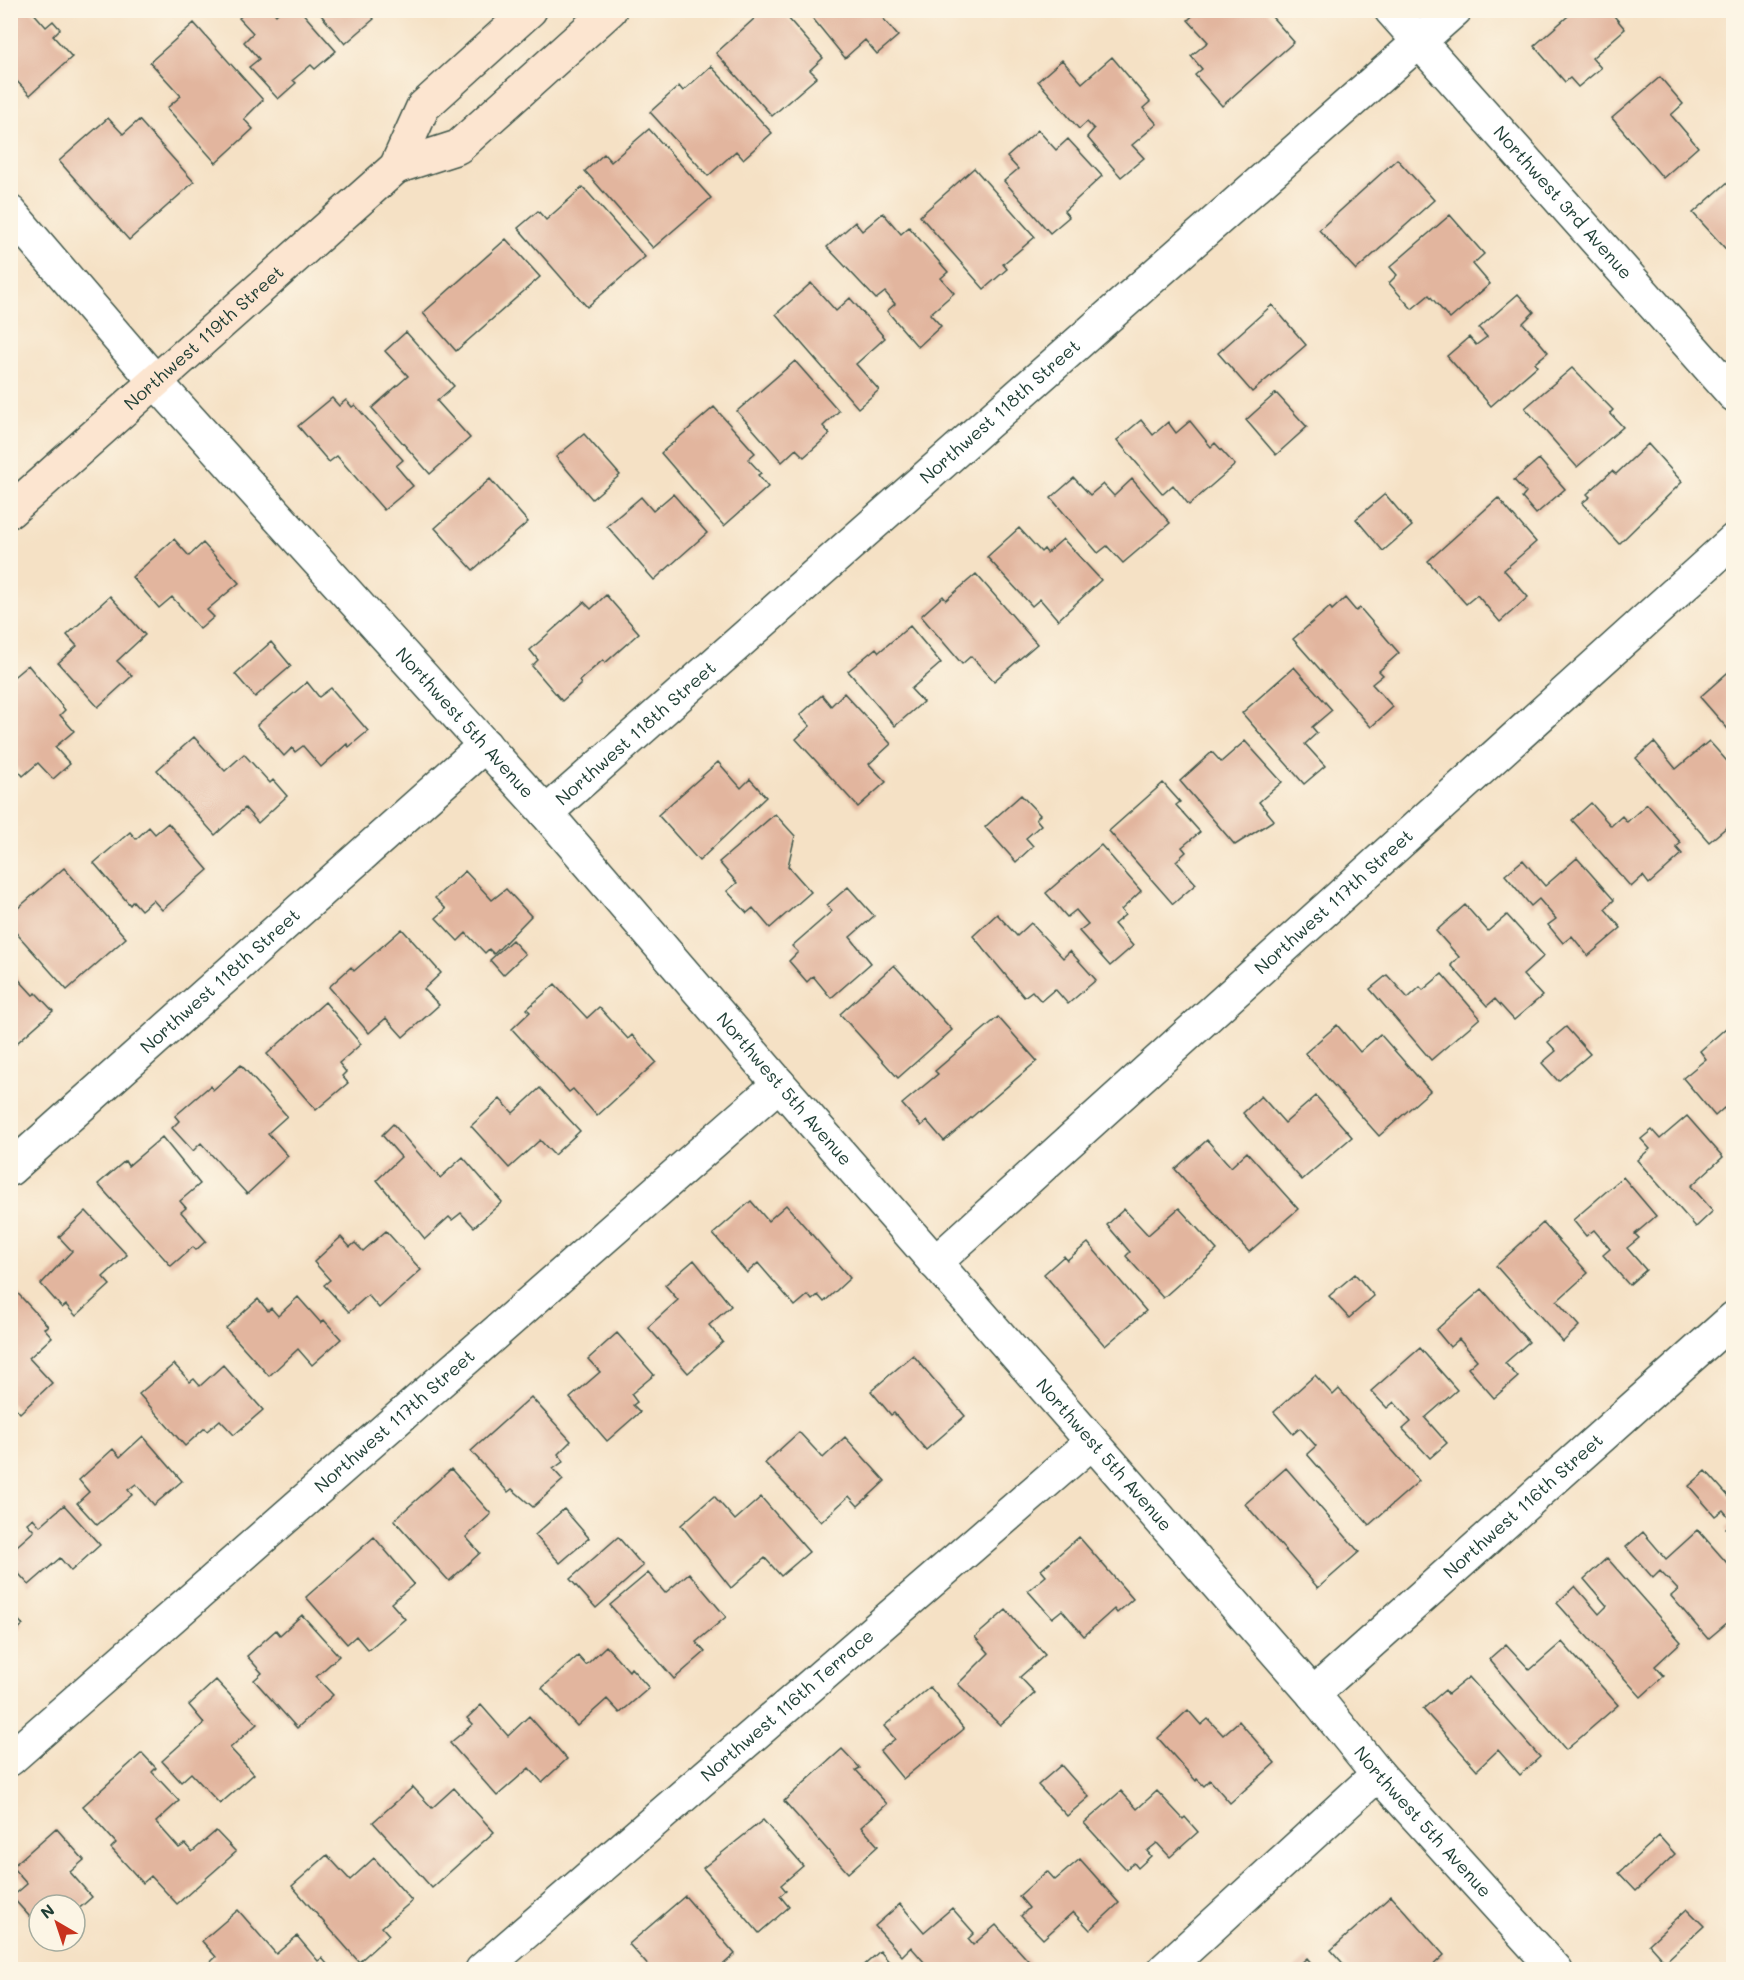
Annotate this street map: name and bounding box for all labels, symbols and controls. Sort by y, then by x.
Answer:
street label: Northwest 3rd Avenue [1489,120,1638,284]
street label: Northwest 119th Street [118,260,289,415]
street label: Northwest 118th Street [914,334,1085,489]
street label: Northwest 5th Avenue [391,642,540,803]
street label: Northwest 118th Street [550,655,721,810]
street label: Northwest 117th Street [1249,823,1418,979]
street label: Northwest 118th Street [135,903,305,1058]
street label: Northwest 5th Avenue [712,1007,858,1170]
street label: Northwest 117th Street [309,1344,479,1497]
street label: Northwest 5th Avenue [1031,1373,1178,1536]
street label: Northwest 116th Street [1438,1428,1608,1583]
street label: Northwest 116th Terrace [695,1623,879,1787]
street label: Northwest 5th Avenue [1349,1741,1497,1902]
north arrow [27,1893,87,1953]
text: N [36,1899,59,1923]

